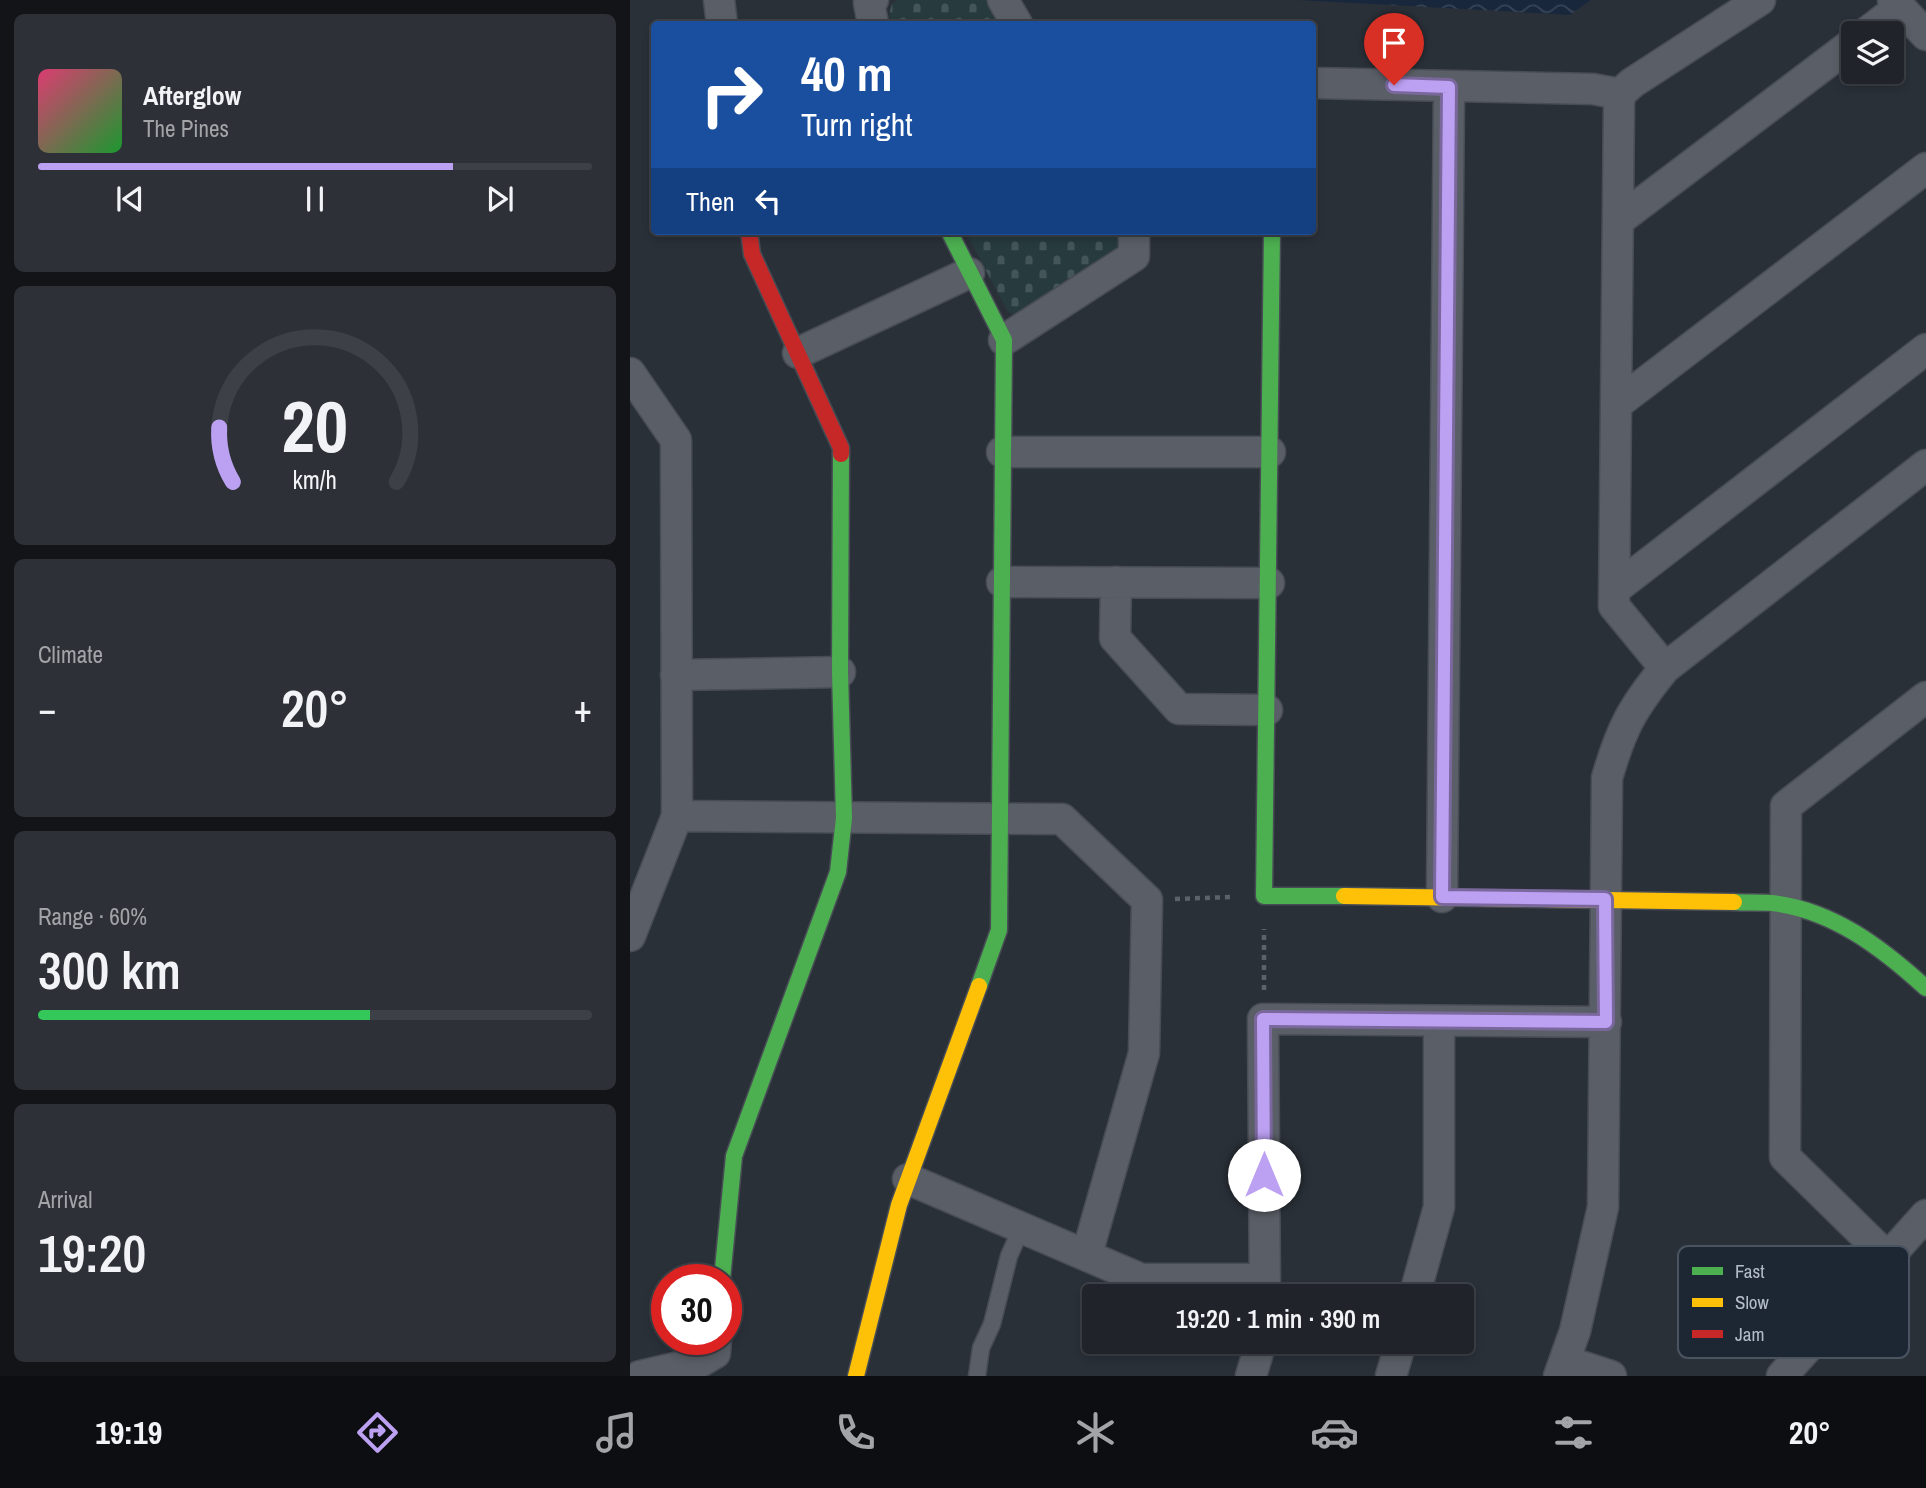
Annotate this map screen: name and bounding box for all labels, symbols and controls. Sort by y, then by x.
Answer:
pin [1364,13,1424,85]
map controls [1841,21,1904,84]
button: layers [1841,21,1904,84]
icon: arrive [1375,24,1413,62]
text: 40 m [801,40,893,106]
icon: right [686,49,777,140]
text: Afterglow [143,78,241,113]
text: Turn right [801,103,913,146]
text: The Pines [143,113,229,144]
icon: previous [111,180,149,218]
icon: pause [296,180,334,218]
icon: next [481,180,519,218]
icon: left [749,182,787,220]
text: Then [686,184,735,219]
text: 20 [282,377,348,475]
text: km/h [293,462,337,496]
text: Climate [38,639,103,670]
text: 20° [281,673,349,743]
text: − [38,683,56,734]
text: + [574,683,592,734]
text: Range · 60% [38,901,147,932]
text: 300 km [38,935,181,1005]
position arrow [1227,1138,1301,1212]
text: Arrival [38,1184,93,1215]
text: 19:20 [38,1218,146,1288]
legend [1678,1246,1909,1358]
text: Fast [1735,1258,1765,1284]
speed limit sign: 30 [651,1264,742,1355]
text: Slow [1735,1289,1770,1315]
text: 19:20 · 1 min · 390 m [1176,1301,1380,1336]
text: Jam [1735,1321,1764,1347]
icon: directions [353,1408,402,1457]
icon: music [592,1408,641,1457]
icon: phone [831,1408,880,1457]
icon: climate [1071,1408,1120,1457]
icon: car [1310,1408,1359,1457]
icon: filters [1549,1408,1598,1457]
text: 19:19 [95,1411,162,1454]
text: 20° [1789,1411,1831,1454]

